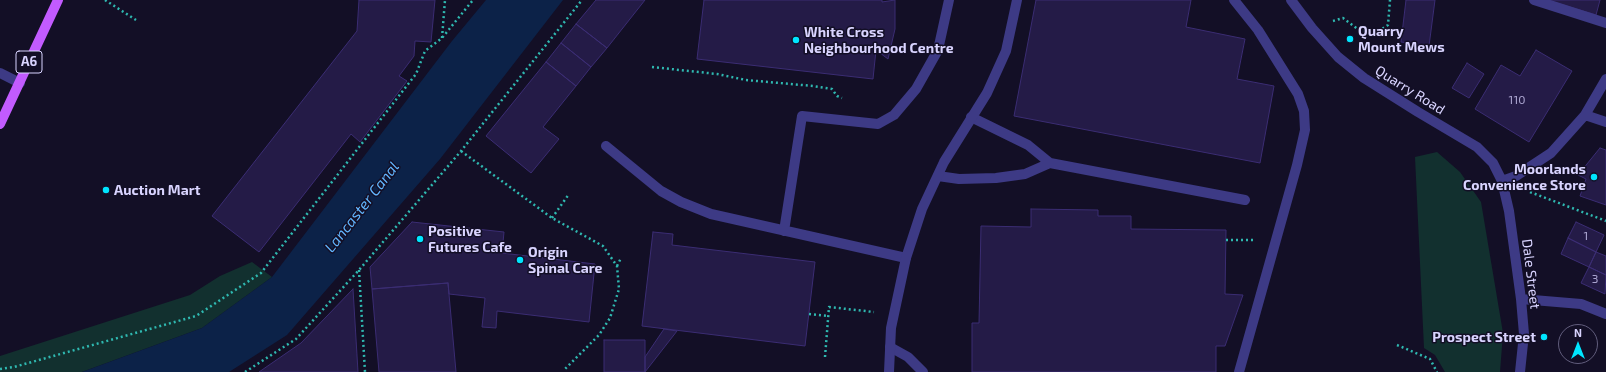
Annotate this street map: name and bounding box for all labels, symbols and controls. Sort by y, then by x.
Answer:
place label: Quarry Mount Mews [1358,23,1445,56]
place label: White Cross Neighbourhood Centre [804,24,954,56]
marker: Quarry Mount Mews [1345,34,1355,44]
marker: White Cross Neighbourhood Centre [791,35,801,45]
road number: A6 [16,51,42,73]
street label: Quarry Road [1372,62,1448,118]
house number: 110 [1509,93,1525,107]
water label: Lancaster Canal [321,158,403,256]
place label: Moorlands Convenience Store [1463,161,1586,194]
marker: Moorlands Convenience Store [1589,172,1599,182]
place label: Auction Mart [114,182,200,198]
marker: Auction Mart [101,185,111,195]
place label: Positive Futures Cafe [428,223,512,256]
house number: 1 [1584,229,1588,243]
marker: Positive Futures Cafe [415,234,425,244]
street label: Dale Street [1518,238,1544,310]
place label: Origin Spinal Care [528,244,602,276]
marker: Origin Spinal Care [515,255,525,265]
house number: 3 [1592,272,1598,286]
north arrow [1558,324,1598,364]
text: N [1574,326,1582,339]
place label: Prospect Street [1432,329,1536,345]
marker: Prospect Street [1539,332,1549,342]

